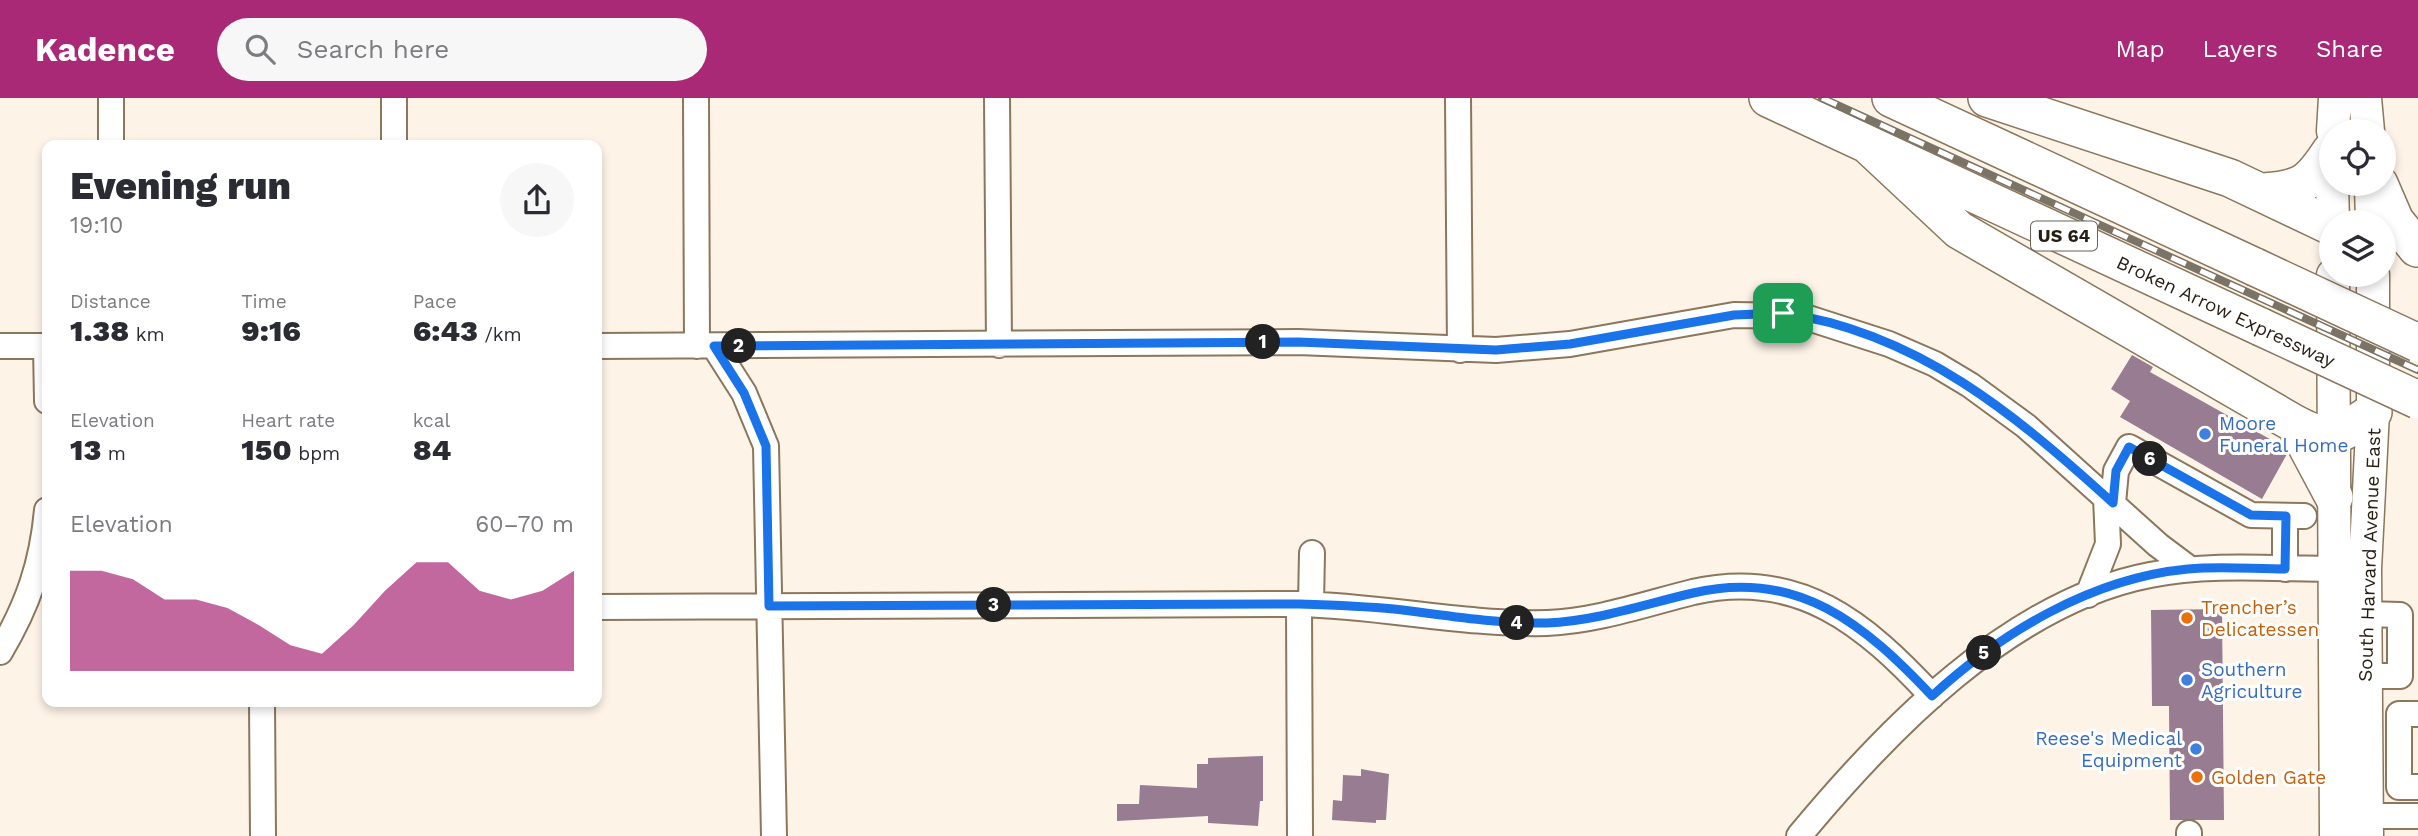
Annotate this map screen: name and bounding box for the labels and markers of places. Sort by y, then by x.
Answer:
pin [1753,283,1813,343]
pin: 1 [1246,324,1280,360]
pin: 2 [722,328,756,364]
place label: Moore Funeral Home [2219,412,2348,457]
marker: Moore Funeral Home [2197,426,2213,442]
pin: 6 [2132,442,2168,476]
pin: 3 [976,588,1012,622]
place label: Trencher’s Delicatessen [2201,596,2319,641]
pin: 4 [1500,606,1534,640]
marker: Trencher’s Delicatessen [2179,610,2195,626]
pin: 5 [1966,636,2002,670]
place label: Southern Agriculture [2201,658,2302,703]
marker: Southern Agriculture [2179,672,2195,688]
place label: Reese's Medical Equipment [2035,727,2182,772]
marker: Reese's Medical Equipment [2188,741,2204,757]
place label: Golden Gate [2211,766,2326,789]
marker: Golden Gate [2189,769,2205,785]

